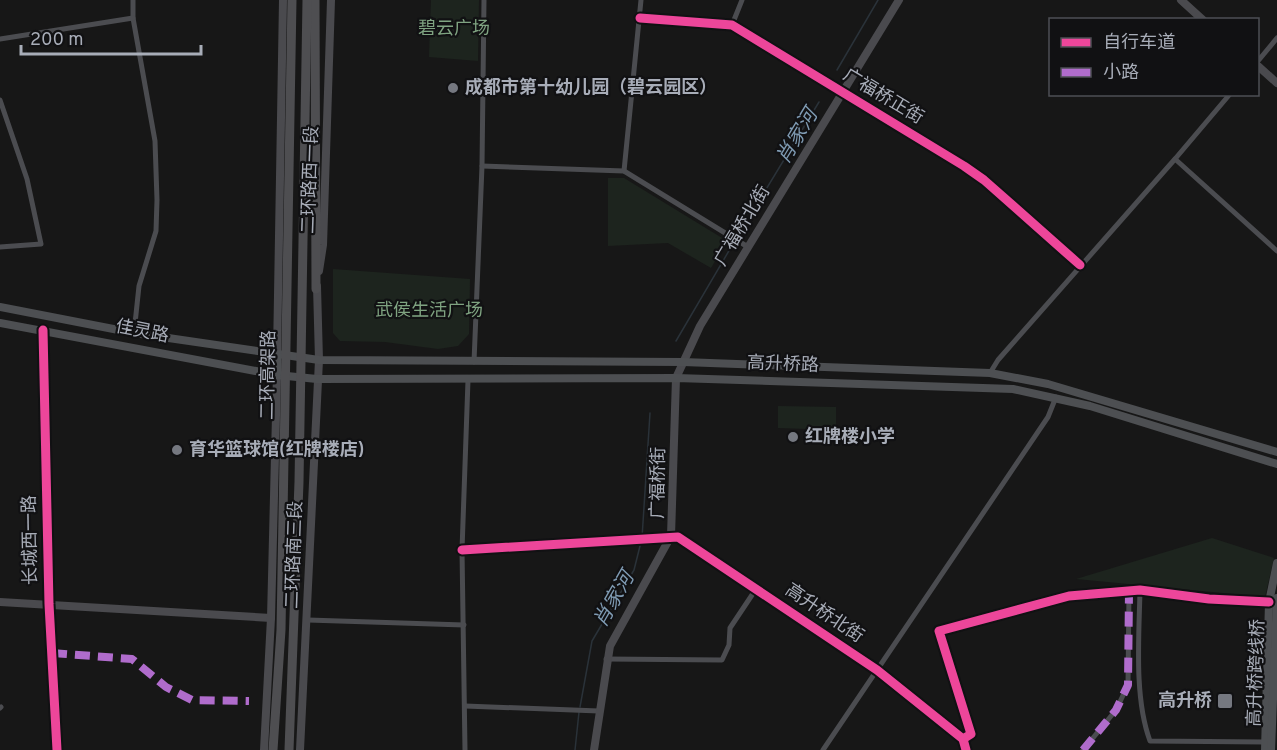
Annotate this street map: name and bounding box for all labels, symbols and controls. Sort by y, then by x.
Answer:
scale bar [21,18,201,56]
park label: 碧云广场 [418,18,490,41]
legend [1049,18,1259,96]
text: 200 m [30,29,83,52]
text: 自行车道 [1103,32,1175,55]
text: 小路 [1103,62,1139,85]
street label: 广福桥正街 [839,64,927,130]
place label: 成都市第十幼儿园（碧云园区） [465,77,717,100]
marker: 成都市第十幼儿园（碧云园区） [446,81,460,95]
water label: 肖家河 [771,101,827,169]
street label: 二环路西一段 [298,126,324,234]
street label: 广福桥北街 [710,182,776,270]
park label: 武侯生活广场 [375,300,483,323]
street label: 佳灵路 [113,316,171,348]
street label: 二环高架路 [257,330,281,420]
street label: 高升桥路 [747,352,819,378]
place label: 红牌楼小学 [805,426,895,449]
marker: 红牌楼小学 [786,430,800,444]
place label: 育华篮球馆(红牌楼店) [189,439,364,462]
marker: 育华篮球馆(红牌楼店) [170,443,184,457]
street label: 广福桥街 [647,447,671,519]
street label: 长城西一路 [19,495,43,585]
street label: 二环路南三段 [282,501,308,609]
water label: 肖家河 [589,564,643,632]
street label: 高升桥北街 [780,579,868,649]
street label: 高升桥跨线桥 [1244,619,1270,727]
place label: 高升桥 [1158,690,1212,713]
marker: 高升桥 [1216,692,1234,710]

